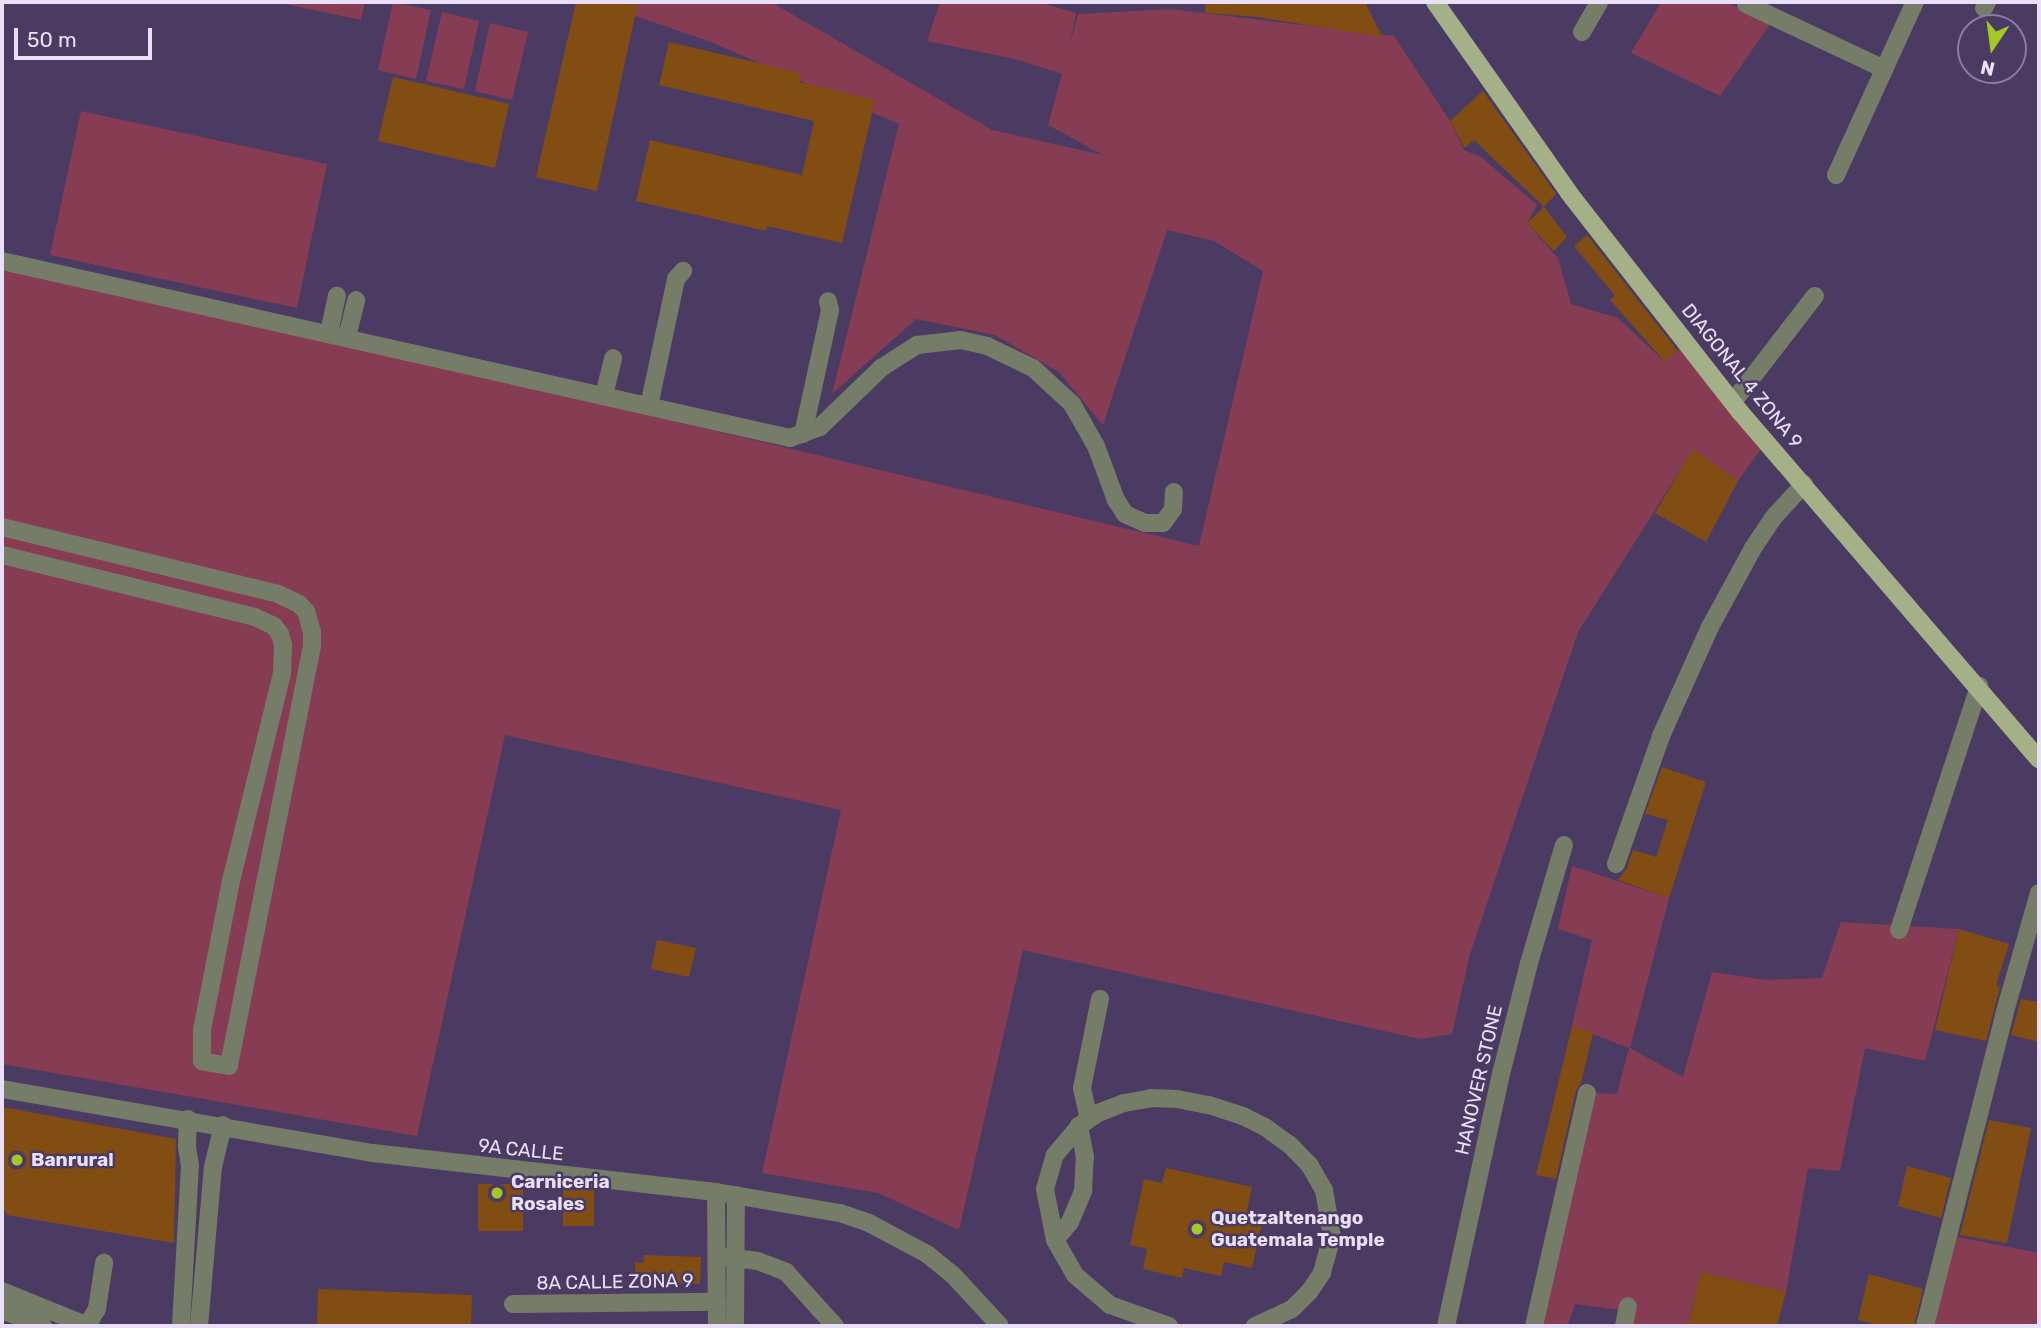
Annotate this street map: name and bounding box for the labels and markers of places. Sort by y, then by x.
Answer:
place label: Banrural [31,1149,114,1171]
marker: Banrural [9,1152,25,1168]
place label: Carniceria Rosales [511,1171,610,1215]
marker: Carniceria Rosales [489,1185,505,1201]
place label: Quetzaltenango Guatemala Temple [1211,1207,1385,1251]
marker: Quetzaltenango Guatemala Temple [1189,1221,1205,1237]

